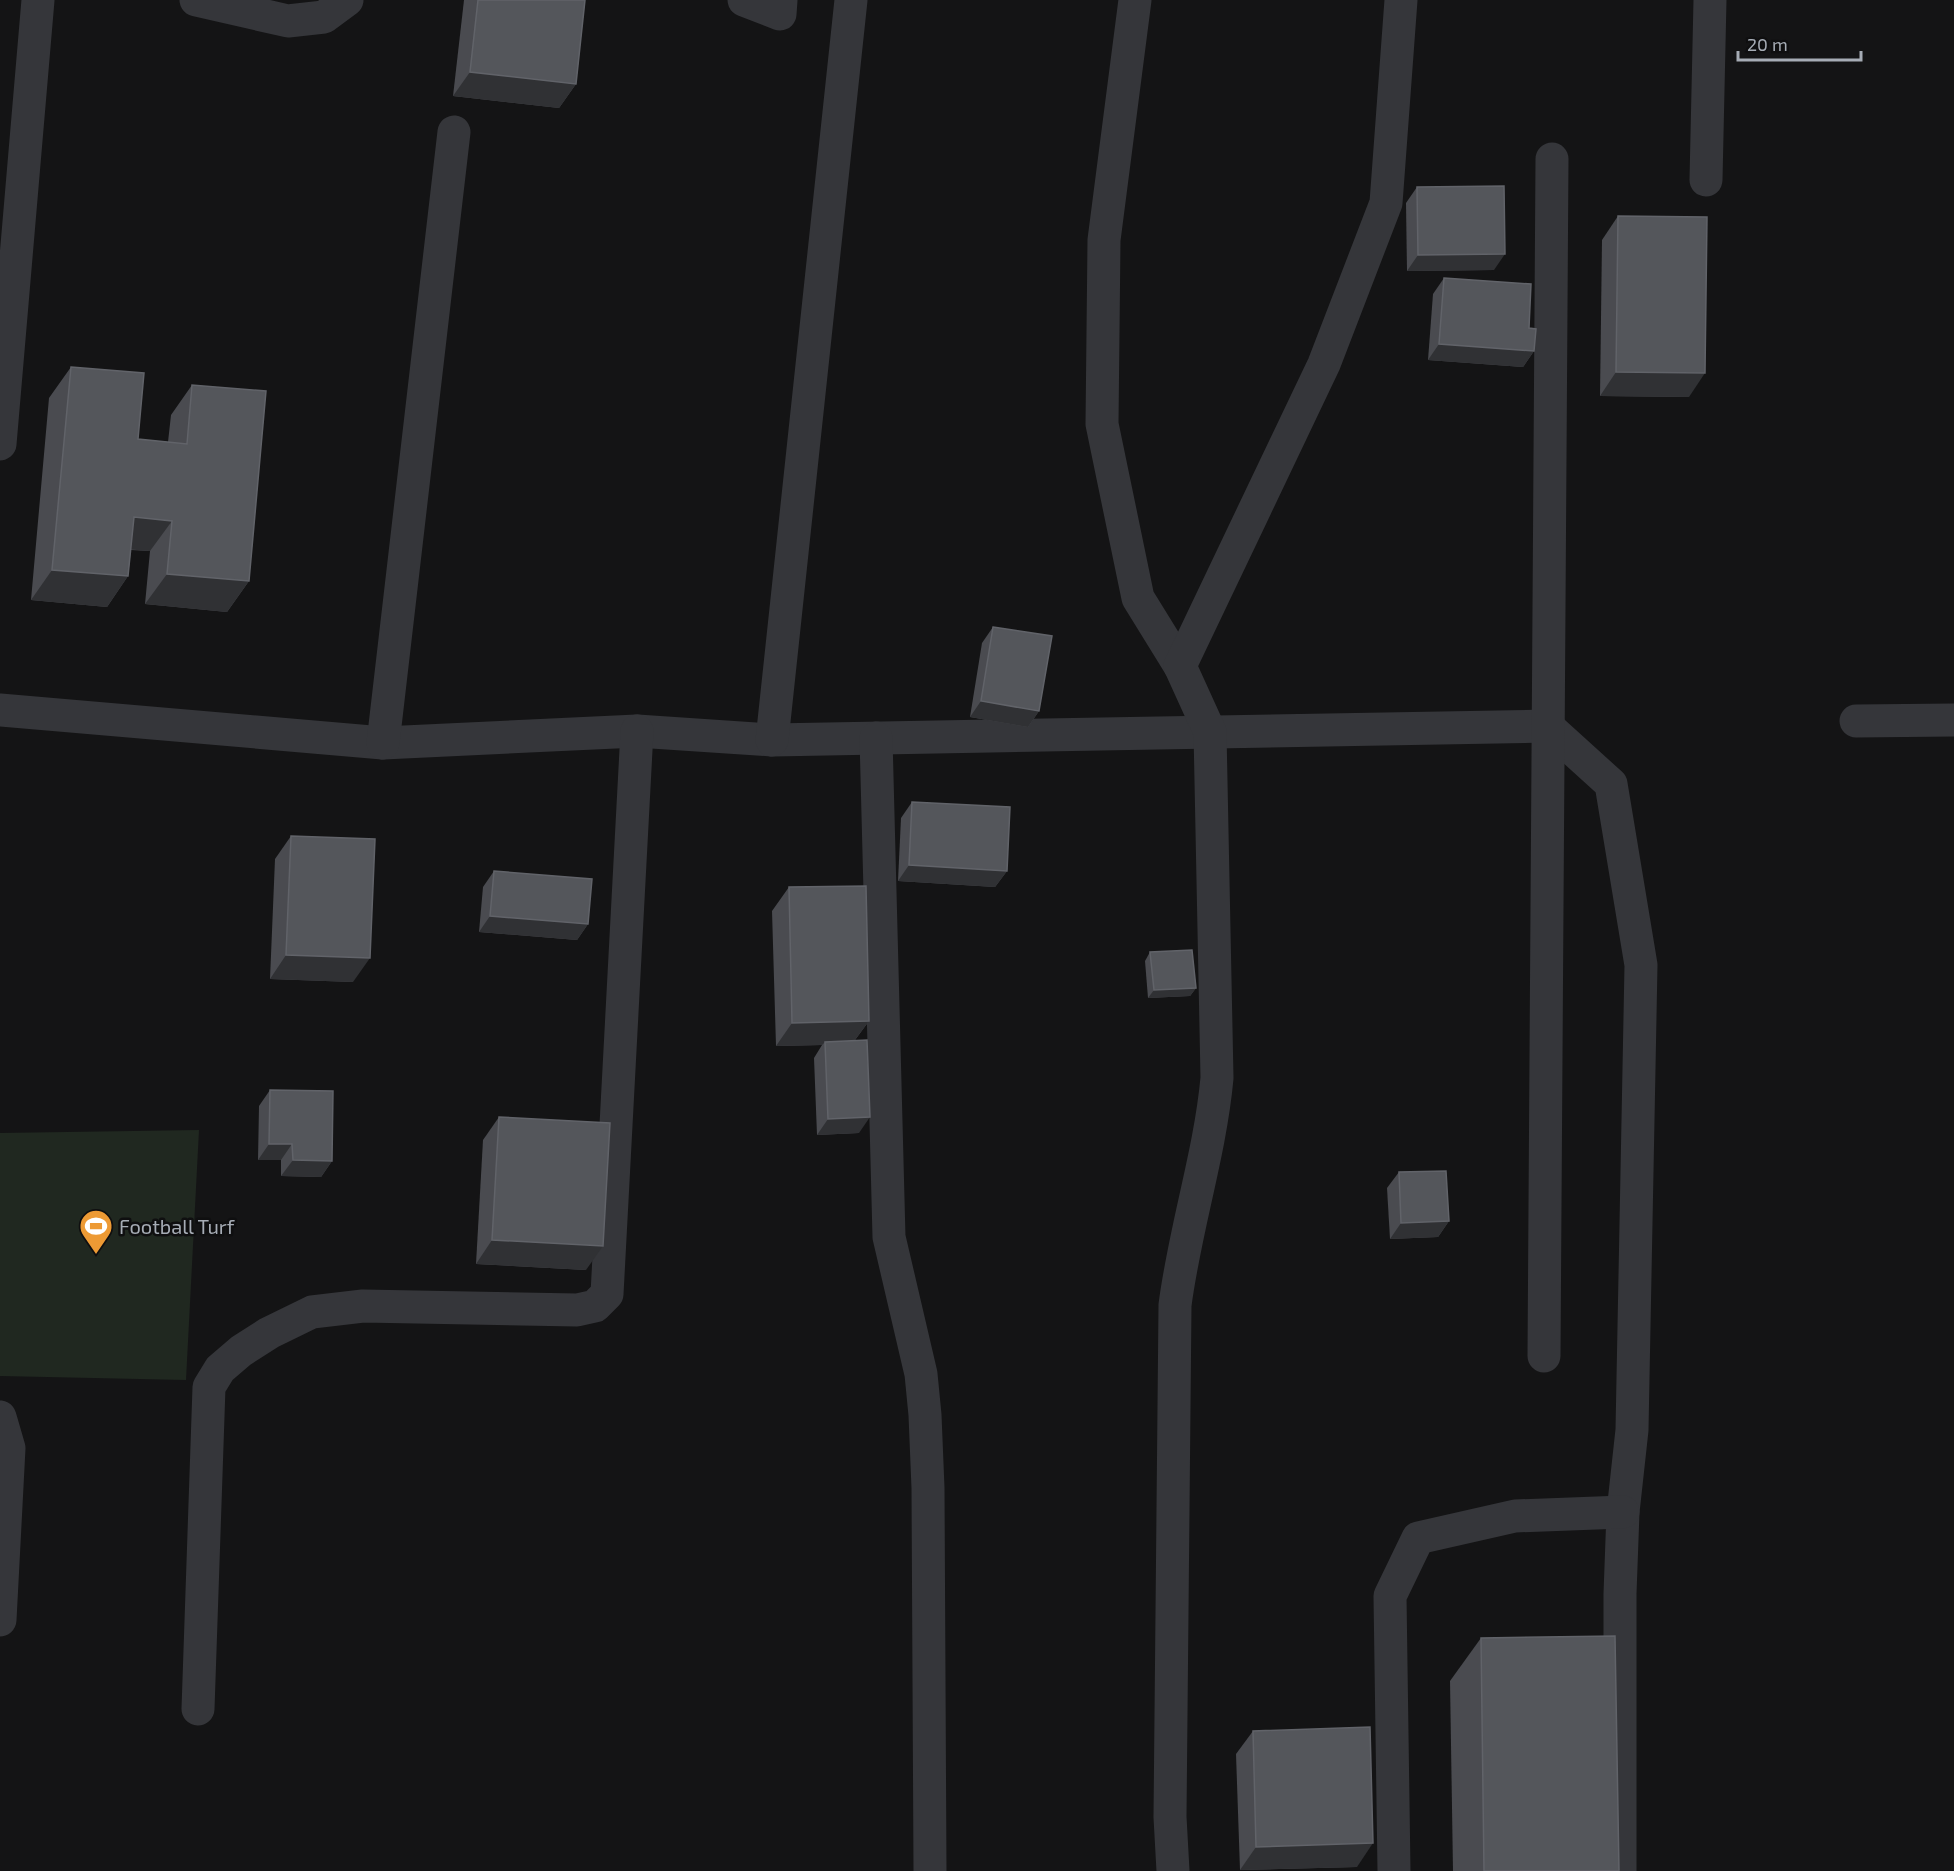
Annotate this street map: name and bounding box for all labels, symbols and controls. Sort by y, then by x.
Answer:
scale bar [1738,24,1861,62]
text: 20 m [1747,33,1788,55]
sports icon: Football Turf [78,1208,114,1255]
place label: Football Turf [119,1214,235,1238]

